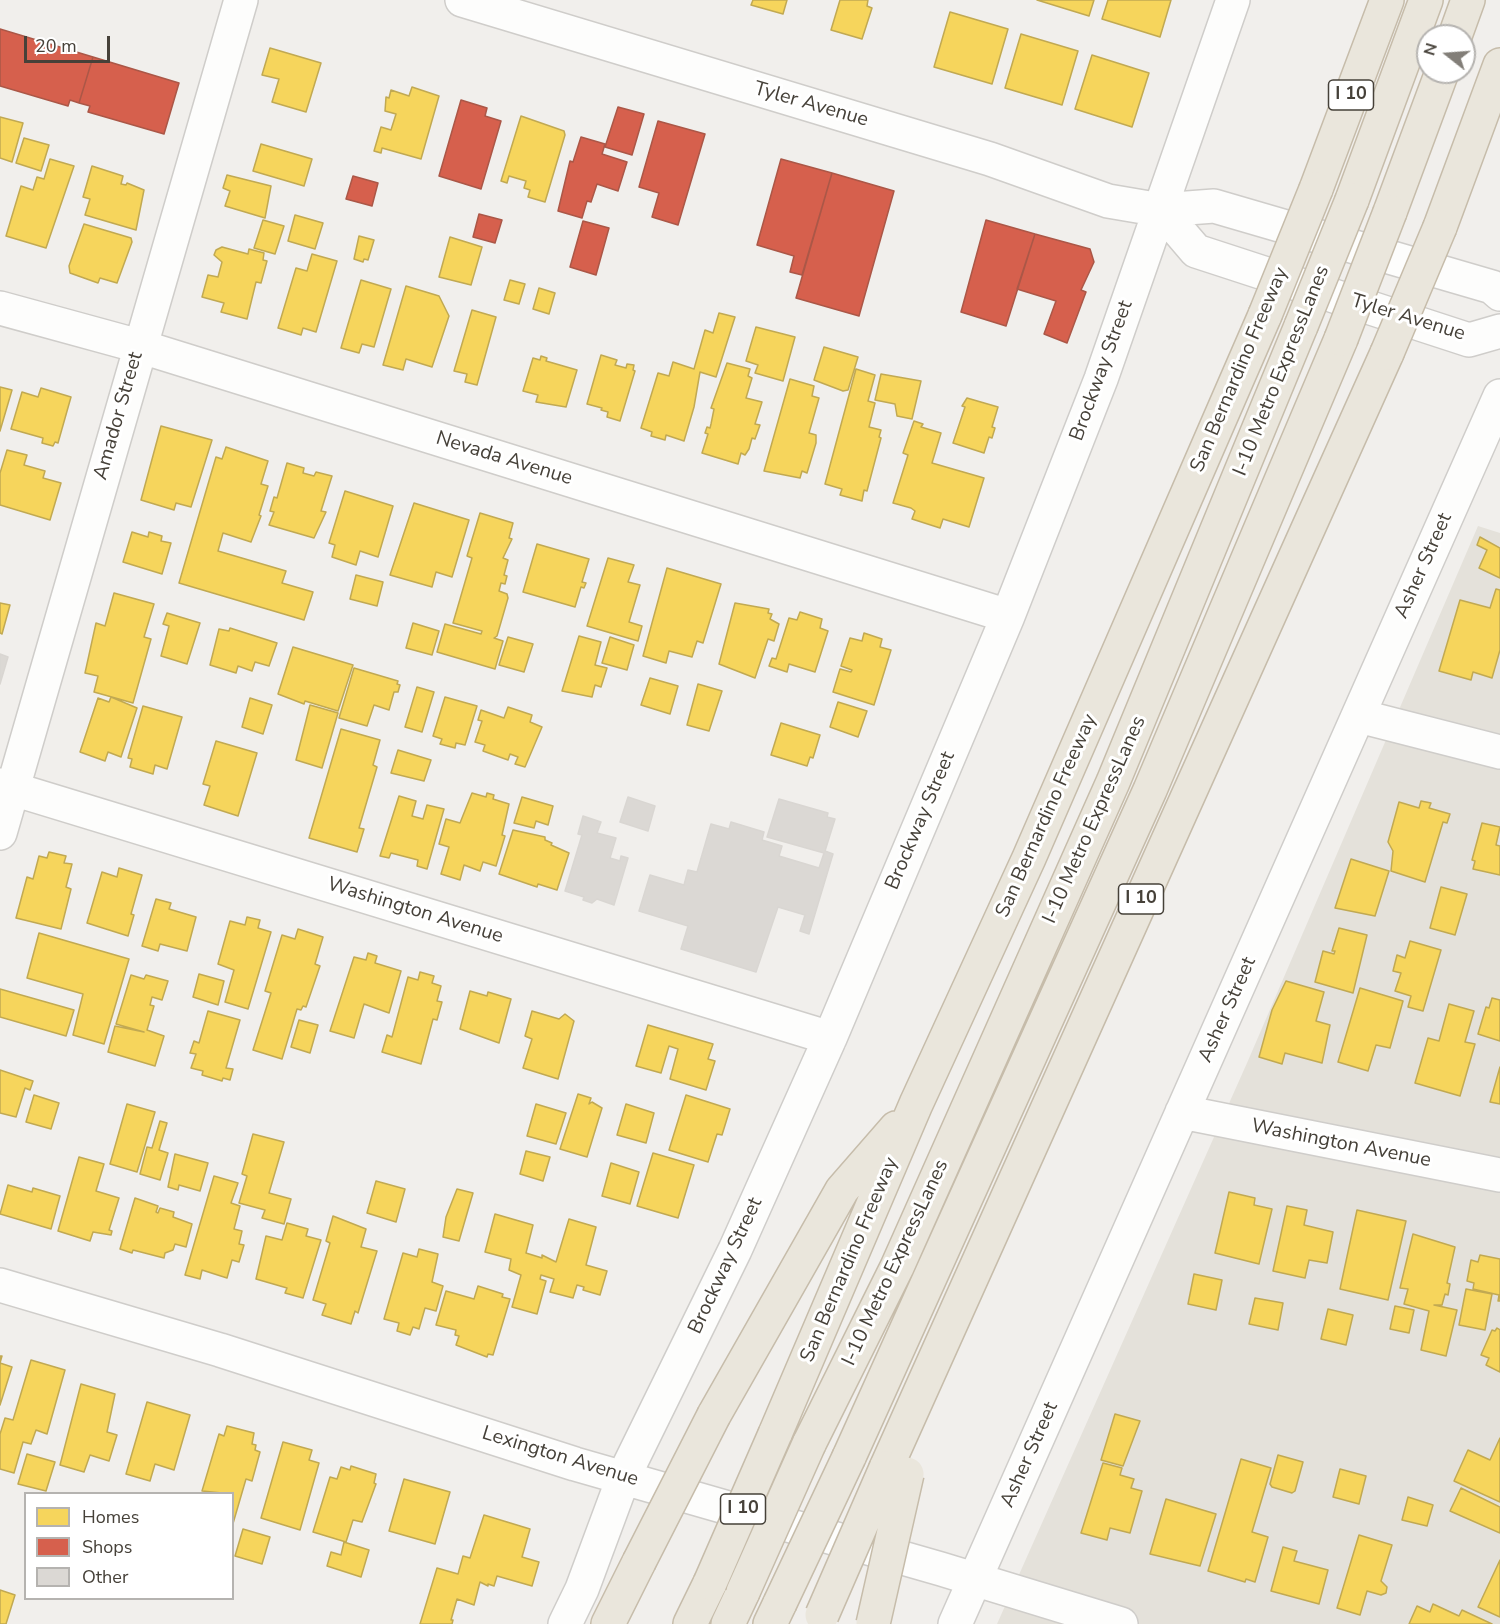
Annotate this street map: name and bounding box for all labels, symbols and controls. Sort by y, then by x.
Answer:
scale bar [27,24,112,62]
north arrow [1416,24,1476,84]
text: 20 m [35,34,77,58]
text: N [1418,40,1443,58]
street label: Tyler Avenue [751,77,871,133]
road number: I 10 [1328,80,1374,110]
street label: I-10 Metro ExpressLanes [1229,262,1335,480]
street label: San Bernardino Freeway [1186,264,1294,476]
street label: Tyler Avenue [1348,289,1468,347]
street label: Brockway Street [1065,297,1139,445]
street label: Amador Street [89,349,149,483]
street label: Nevada Avenue [433,427,575,491]
street label: Asher Street [1390,510,1458,622]
street label: San Bernardino Freeway [991,711,1103,921]
street label: I-10 Metro ExpressLanes [1038,713,1152,927]
street label: Brockway Street [881,748,961,894]
street label: Washington Avenue [324,873,506,949]
road number: I 10 [1118,884,1164,914]
street label: Asher Street [1194,954,1262,1066]
street label: Washington Avenue [1249,1115,1433,1173]
street label: San Bernardino Freeway [796,1154,904,1366]
street label: I-10 Metro ExpressLanes [838,1156,954,1370]
street label: Brockway Street [684,1194,768,1338]
street label: Asher Street [996,1399,1064,1511]
street label: Lexington Avenue [479,1422,641,1492]
legend [24,1492,234,1600]
road number: I 10 [720,1494,766,1524]
text: Homes [82,1505,139,1529]
text: Shops [82,1535,132,1559]
text: Other [82,1565,128,1589]

